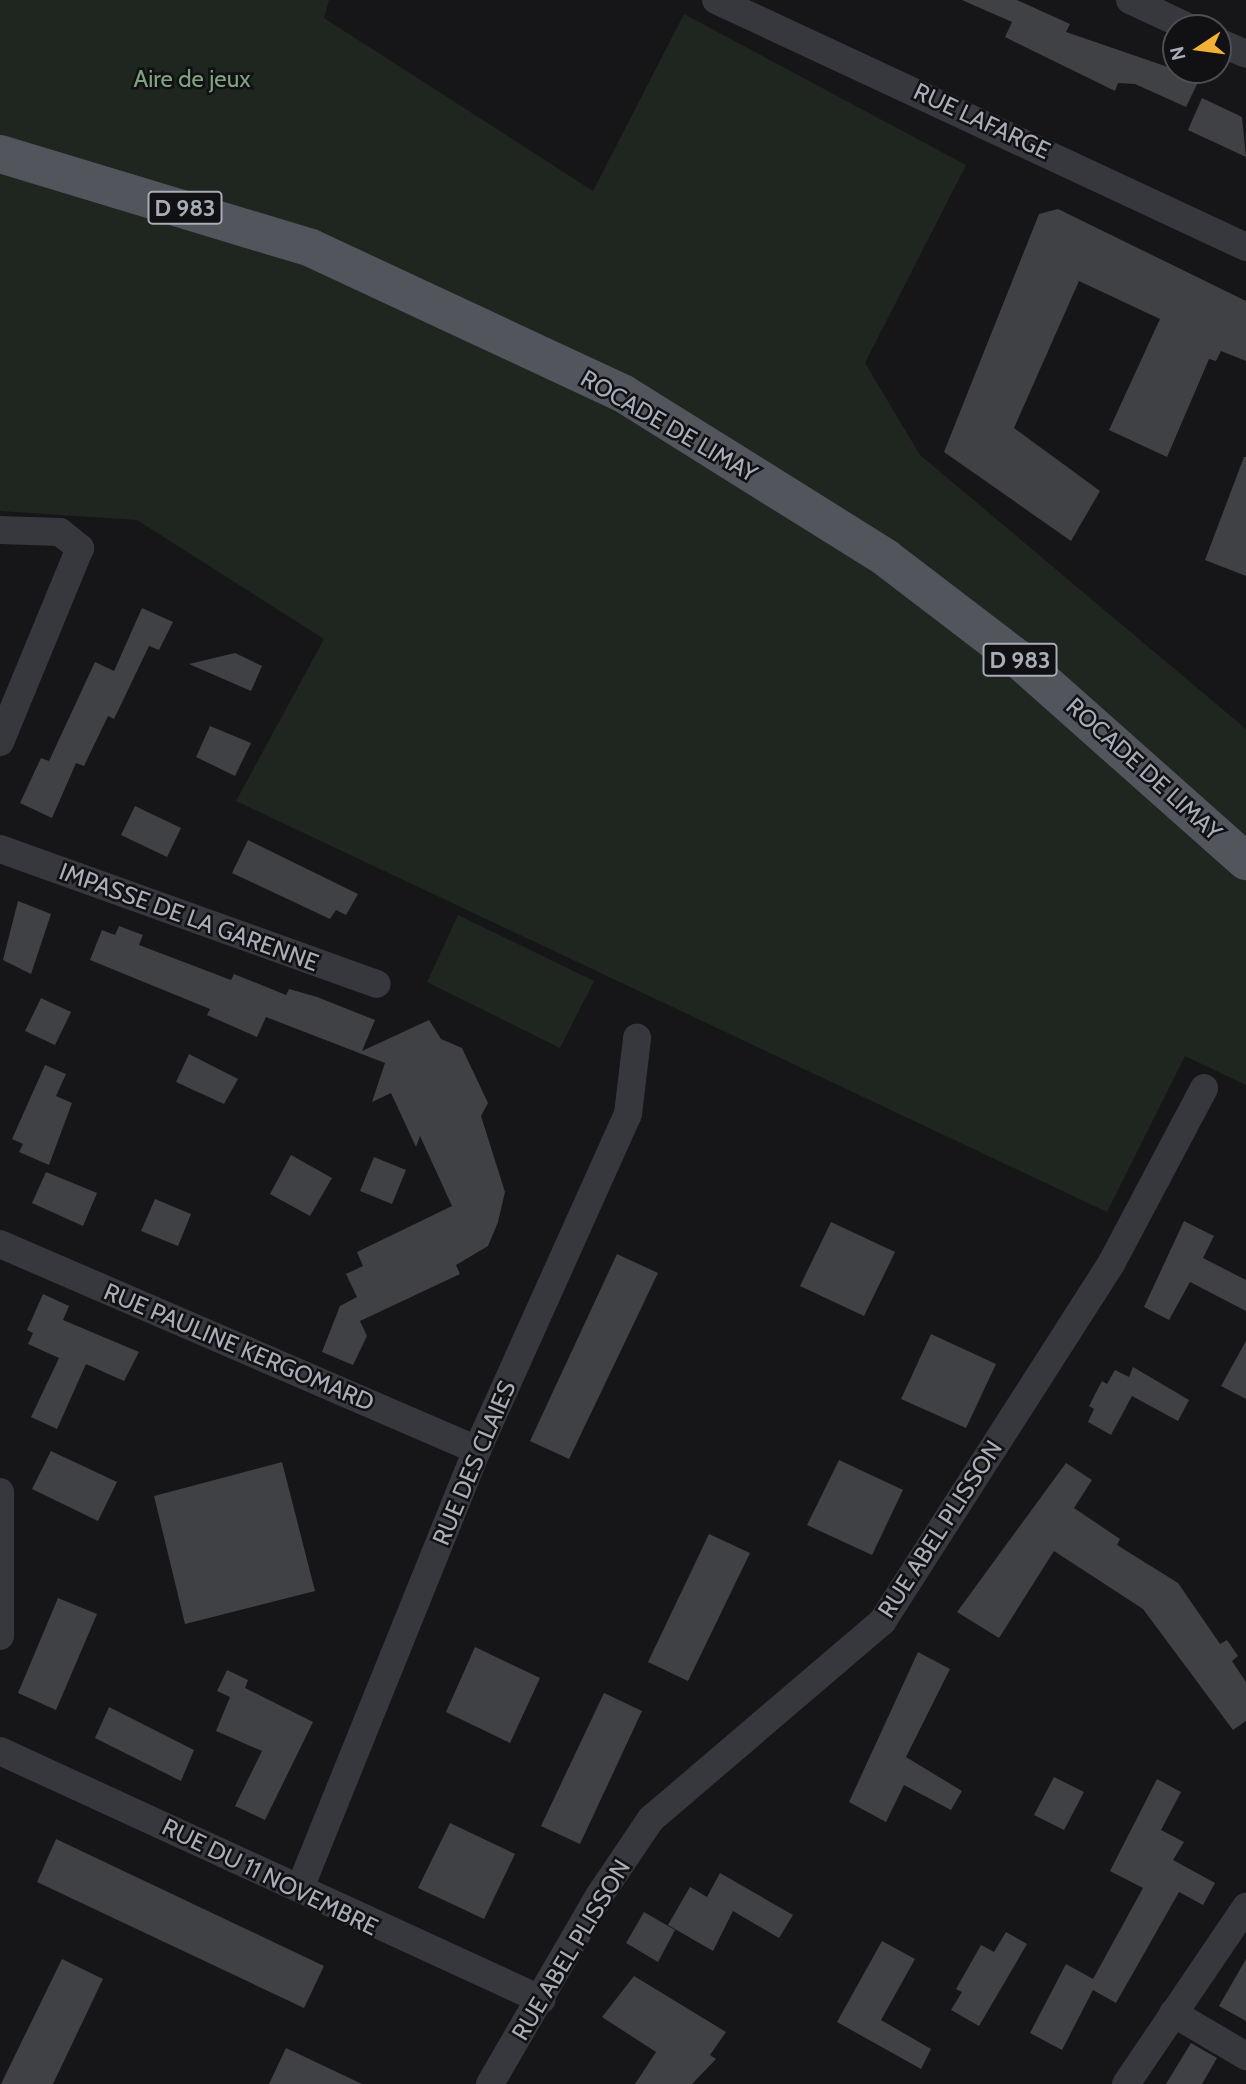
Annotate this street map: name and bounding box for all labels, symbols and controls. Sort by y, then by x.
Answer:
north arrow [1162,14,1232,84]
text: N [1165,44,1191,63]
park label: Aire de jeux [133,65,251,93]
street label: RUE LAFARGE [909,77,1055,165]
road number: D 983 [146,188,224,228]
street label: ROCADE DE LIMAY [576,364,762,488]
road number: D 983 [982,640,1058,680]
street label: ROCADE DE LIMAY [1060,692,1228,846]
street label: IMPASSE DE LA GARENNE [55,857,323,977]
street label: RUE PAULINE KERGOMARD [100,1277,378,1417]
street label: RUE DES CLAIES [426,1376,522,1550]
street label: RUE ABEL PLISSON [872,1435,1008,1623]
street label: RUE DU 11 NOVEMBRE [157,1812,383,1942]
street label: RUE ABEL PLISSON [506,1854,636,2046]

